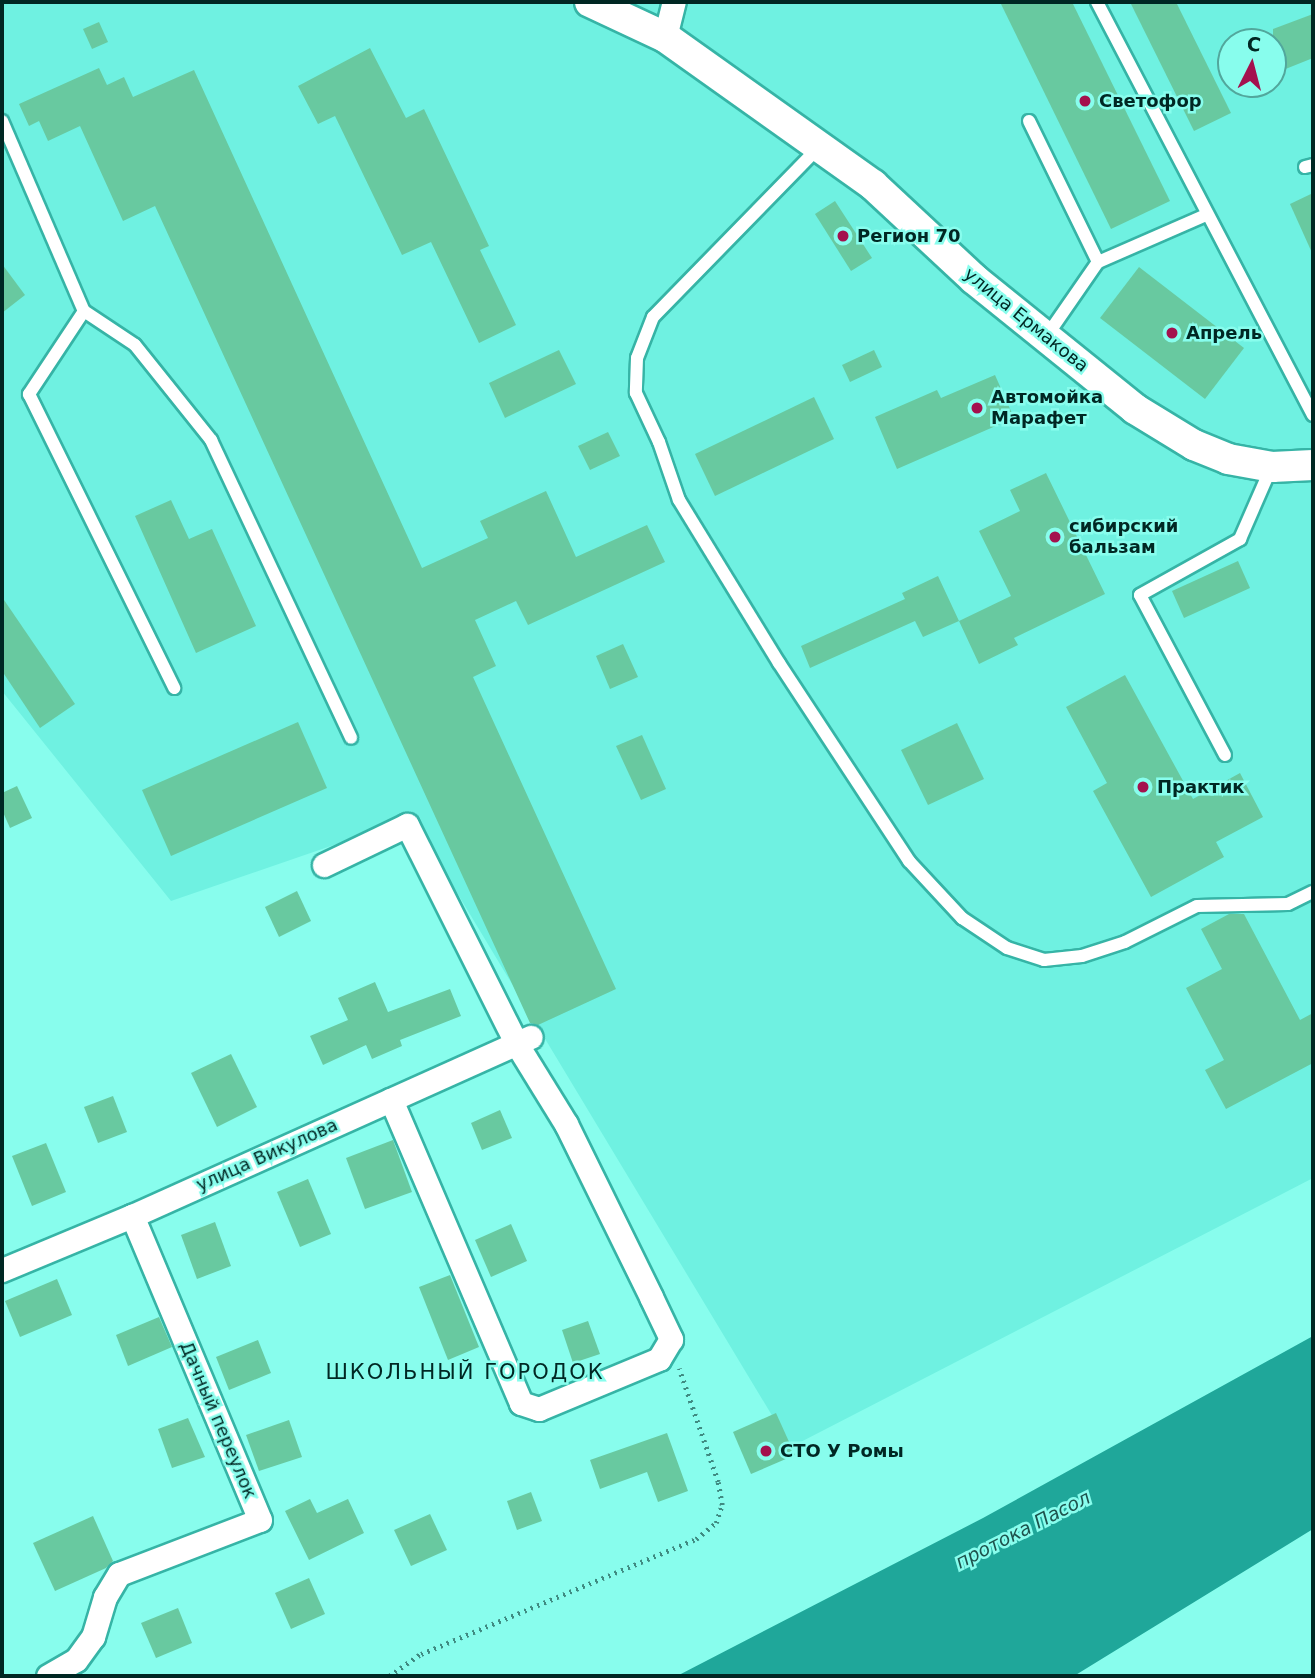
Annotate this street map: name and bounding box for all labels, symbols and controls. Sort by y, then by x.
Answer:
north arrow [1217,28,1287,98]
text: С [1246,32,1262,56]
place label: Светофор [1099,90,1202,112]
marker: Светофор [1077,93,1093,109]
place label: Регион 70 [857,225,961,247]
marker: Регион 70 [835,228,851,244]
street label: улица Ермакова [959,263,1093,377]
place label: Апрель [1186,322,1262,344]
marker: Апрель [1164,325,1180,341]
place label: Автомойка Марафет [991,387,1103,430]
marker: Автомойка Марафет [969,400,985,416]
place label: сибирский бальзам [1069,516,1178,558]
marker: сибирский бальзам [1047,529,1063,545]
place label: Практик [1157,776,1245,798]
marker: Практик [1135,779,1151,795]
street label: улица Викулова [193,1114,341,1196]
street label: Дачный переулок [175,1338,261,1502]
district label: ШКОЛЬНЫЙ ГОРОДОК [327,1359,603,1385]
place label: СТО У Ромы [780,1440,904,1462]
marker: СТО У Ромы [758,1443,774,1459]
water label: протока Пасол [952,1486,1094,1574]

